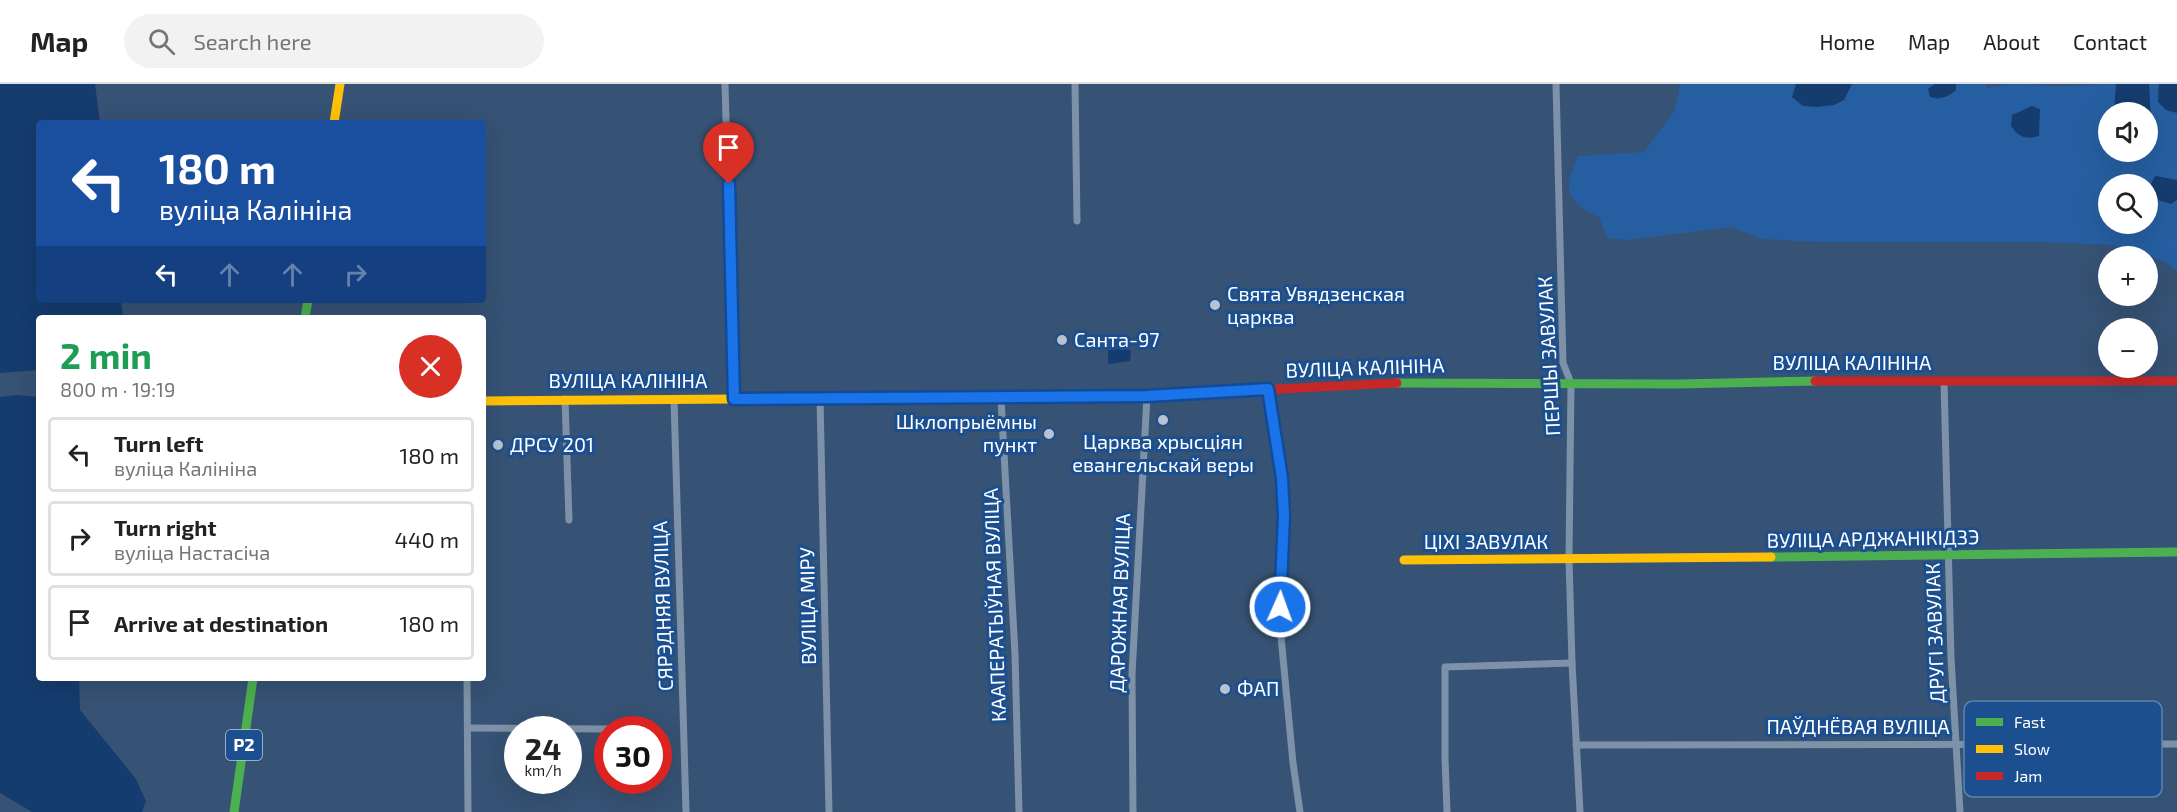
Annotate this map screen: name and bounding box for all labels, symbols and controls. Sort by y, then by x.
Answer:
search box [124,14,544,68]
text: Map [30,24,88,58]
icon: search [145,25,178,58]
text: Search here [193,28,312,54]
text: Home [1819,29,1875,54]
text: Map [1908,29,1950,54]
text: About [1983,29,2040,54]
text: Contact [2073,29,2147,54]
map controls [2098,102,2158,378]
button: sound [2098,102,2158,162]
pin [703,122,754,184]
icon: arrive [712,131,745,164]
text: 180 m [159,142,276,192]
icon: left [60,144,138,222]
button: search [2098,174,2158,234]
text: вуліца Калініна [159,193,352,225]
button: + [2098,246,2158,306]
icon: left [150,258,183,291]
icon: ahead [213,258,246,291]
icon: ahead [276,258,309,291]
icon: right [339,258,372,291]
street label: ПЕРШЫ ЗАВУЛАК [1532,276,1564,437]
place label: Свята Увядзенская царква [1227,281,1405,328]
marker: Свята Увядзенская царква [1208,298,1222,312]
button: − [2098,318,2158,378]
place label: Санта-97 [1074,327,1160,351]
text: 2 min [60,333,152,376]
marker: Санта-97 [1055,333,1069,347]
button: close [399,335,462,398]
street label: ВУЛІЦА КАЛІНІНА [1773,350,1932,374]
street label: ВУЛІЦА КАЛІНІНА [1285,352,1445,382]
street label: ВУЛІЦА КАЛІНІНА [549,368,708,392]
text: 800 m · 19:19 [60,377,175,401]
place label: Шклопрыёмны пункт [896,409,1037,457]
marker: Царква хрысціян евангельскай веры [1156,413,1170,427]
marker: Шклопрыёмны пункт [1042,427,1056,441]
place label: Царква хрысціян евангельскай веры [1072,429,1254,476]
text: Turn left [114,430,203,456]
place label: ДРСУ 201 [510,432,594,456]
icon: left [63,438,96,471]
marker: ДРСУ 201 [491,438,505,452]
text: 180 m [399,442,459,468]
text: вуліца Калініна [114,456,257,480]
street label: КААПЕРАТЫЎНАЯ ВУЛІЦА [978,487,1010,722]
street label: ДАРОЖНАЯ ВУЛІЦА [1104,512,1134,693]
text: Turn right [114,514,216,540]
street label: СЯРЭДНЯЯ ВУЛІЦА [647,520,677,691]
icon: right [63,522,96,555]
street label: ВУЛІЦА АРДЖАНІКІДЗЭ [1766,524,1980,552]
text: 440 m [394,526,459,552]
street label: ЦІХІ ЗАВУЛАК [1424,529,1548,553]
text: вуліца Настасіча [114,540,270,564]
street label: ВУЛІЦА МІРУ [794,546,820,665]
street label: ДРУГІ ЗАВУЛАК [1920,562,1948,704]
position arrow [1248,575,1312,639]
icon: arrive [63,606,96,639]
text: Arrive at destination [114,610,328,636]
text: 180 m [399,610,459,636]
place label: ФАП [1237,676,1279,700]
marker: ФАП [1218,682,1232,696]
legend [1964,701,2162,797]
text: Fast [2014,712,2045,731]
street label: ПАЎДНЁВАЯ ВУЛІЦА [1766,714,1950,738]
speed limit sign: 30 [594,716,672,794]
road number: Р2 [226,730,262,760]
text: 24 [525,730,561,766]
text: Slow [2014,739,2050,758]
text: km/h [524,761,562,779]
text: Jam [2014,766,2042,785]

